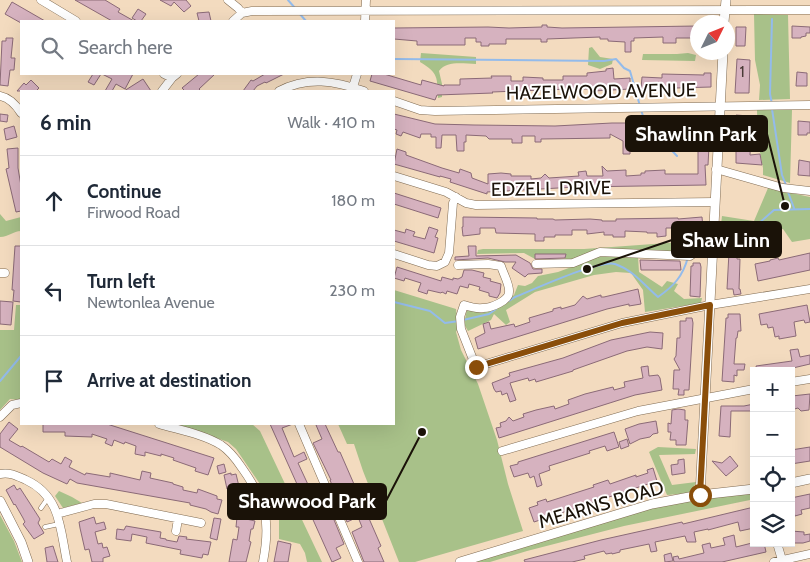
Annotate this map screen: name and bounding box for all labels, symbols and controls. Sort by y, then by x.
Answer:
north arrow [690,15,735,60]
search box [20,20,395,75]
icon: search [38,34,66,62]
text: Search here [78,36,172,59]
house number: 1 [739,62,745,81]
street label: HAZELWOOD AVENUE [506,78,696,105]
text: 6 min [40,110,91,135]
text: Walk · 410 m [288,113,375,132]
callout: Shawlinn Park [626,116,767,151]
text: Shawlinn Park [635,122,757,146]
street label: EDZELL DRIVE [491,176,611,201]
text: Continue [87,180,161,203]
icon: ahead [40,187,68,215]
text: 180 m [331,191,375,210]
text: Firwood Road [87,203,180,222]
callout: Shaw Linn [672,222,781,257]
text: Shaw Linn [682,228,770,252]
text: Turn left [87,270,155,293]
icon: left [40,277,68,305]
text: 230 m [329,281,375,300]
text: Newtonlea Avenue [87,293,215,312]
route end [465,356,488,379]
icon: arrive [40,367,68,395]
map controls [750,367,795,547]
button: + [750,367,795,412]
text: Arrive at destination [87,369,251,392]
button: − [750,412,795,457]
button: locate [750,457,795,502]
street label: MEARNS ROAD [536,476,667,533]
callout: Shawwood Park [228,484,386,519]
route start [689,484,712,507]
text: Shawwood Park [238,489,376,513]
button: layers [750,502,795,547]

